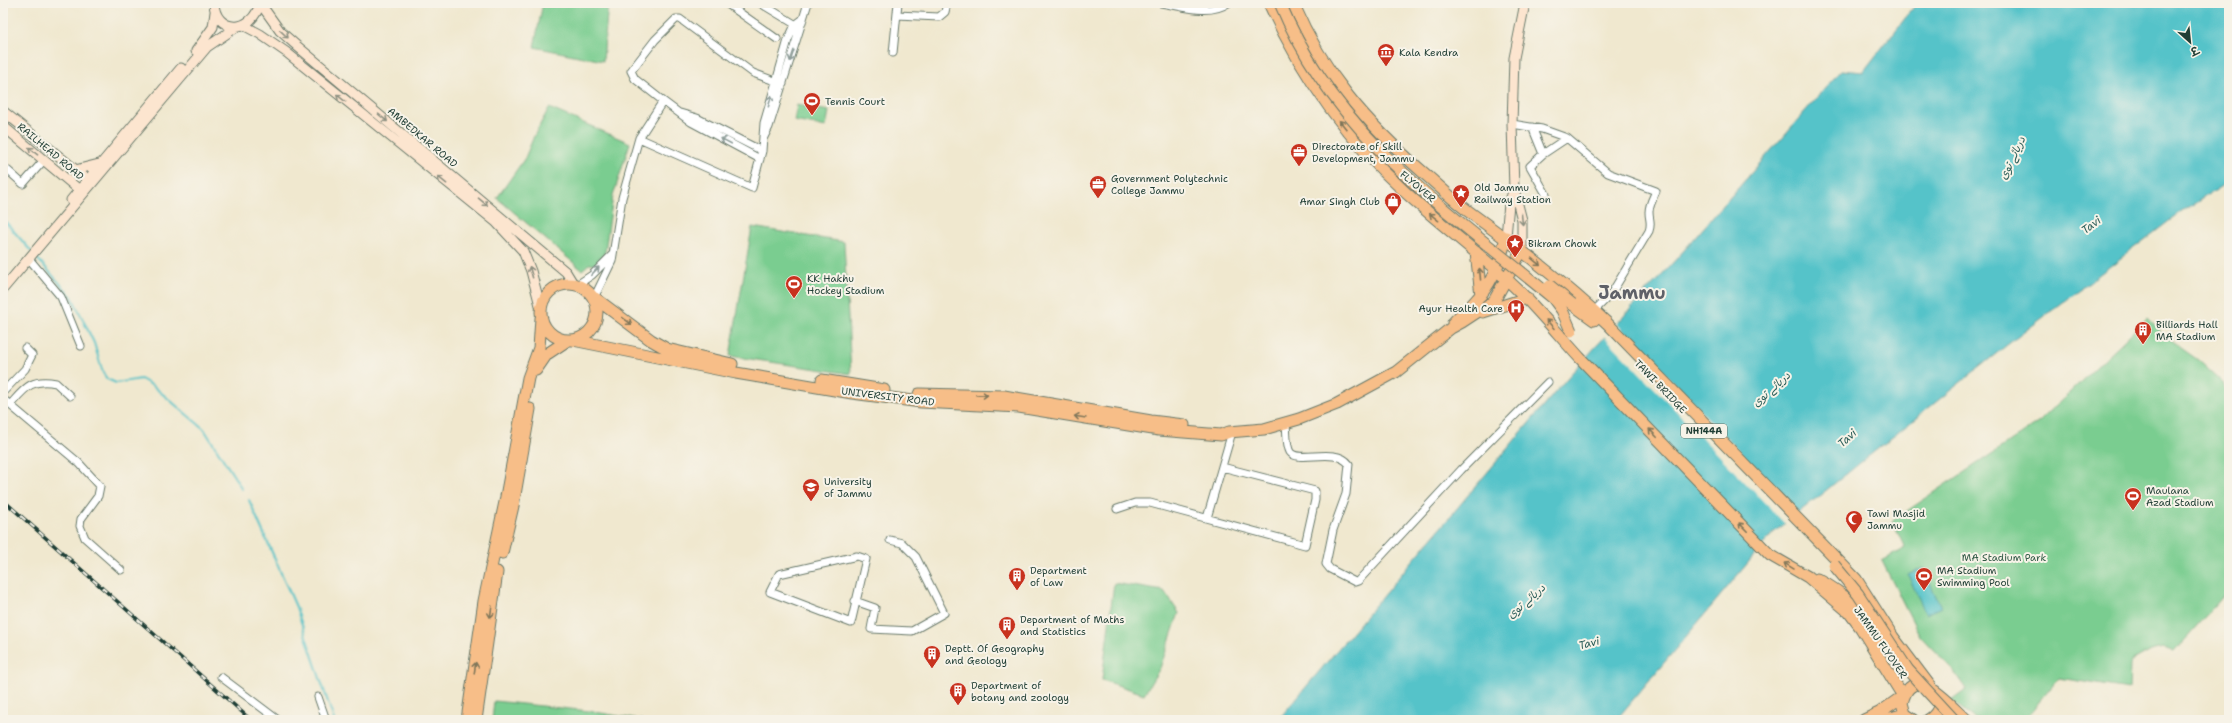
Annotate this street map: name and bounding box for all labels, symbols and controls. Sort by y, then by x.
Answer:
north arrow [2170,22,2210,62]
one-way arrow [279,29,289,39]
museum icon: Kala Kendra [1376,42,1396,67]
text: उ [2186,42,2202,60]
place label: Kala Kendra [1399,46,1459,59]
one-way arrow [788,50,796,62]
sports icon: Tennis Court [802,91,822,116]
one-way arrow [336,94,346,103]
one-way arrow [767,95,774,108]
place label: Tennis Court [825,95,885,108]
street label: AMBEDKAR ROAD [385,104,461,171]
one-way arrow [378,114,388,123]
street label: RAILHEAD ROAD [15,120,87,183]
one-way arrow [1338,120,1347,131]
water label: دریائے توی [1996,134,2029,182]
one-way arrow [720,136,732,144]
place label: Directorate of Skill Development, Jammu [1312,140,1415,165]
office icon: Directorate of Skill Development, Jammu [1289,142,1309,167]
one-way arrow [27,146,38,155]
street label: FLYOVER [1397,168,1438,205]
place label: Government Polytechnic College Jammu [1111,172,1228,197]
office icon: Government Polytechnic College Jammu [1088,174,1108,199]
one-way arrow [437,175,448,184]
place label: Old Jammu Railway Station [1474,181,1551,206]
place icon: Old Jammu Railway Station [1451,183,1471,208]
shop icon: Amar Singh Club [1383,191,1403,216]
place label: Amar Singh Club [1299,195,1380,208]
one-way arrow [477,197,488,206]
one-way arrow [1518,212,1525,225]
one-way arrow [1429,213,1440,221]
water label: Tavi [2078,213,2105,238]
place icon: Bikram Chowk [1505,233,1525,258]
place label: Bikram Chowk [1528,237,1597,250]
one-way arrow [1531,258,1541,267]
one-way arrow [527,265,534,278]
one-way arrow [590,266,600,276]
one-way arrow [1476,268,1483,281]
place label: KK Hakhu Hockey Stadium [807,272,885,297]
sports icon: KK Hakhu Hockey Stadium [784,274,804,299]
district label: Jammu [1598,281,1666,305]
hospital icon: Ayur Health Care [1506,298,1526,323]
place label: Ayur Health Care [1419,302,1503,315]
one-way arrow [621,317,632,326]
place label: Billiards Hall MA Stadium [2156,318,2218,343]
one-way arrow [1546,320,1555,330]
building icon: Billiards Hall MA Stadium [2133,320,2153,345]
street label: TAWI BRIDGE [1632,357,1690,416]
water label: دریائے توی [1749,368,1794,410]
street label: UNIVERSITY ROAD [841,384,936,409]
one-way arrow [975,391,988,399]
one-way arrow [1074,413,1087,421]
road number: NH144A [1681,424,1727,438]
water label: Tavi [1835,425,1861,451]
one-way arrow [1648,428,1658,438]
place label: University of Jammu [824,475,872,500]
school or university icon: University of Jammu [801,477,821,502]
place label: Maulana Azad Stadium [2146,484,2214,509]
sports icon: Maulana Azad Stadium [2123,486,2143,511]
place label: Tawi Masjid Jammu [1867,507,1926,532]
mosque icon: Tawi Masjid Jammu [1844,509,1864,534]
one-way arrow [1738,522,1748,532]
park label: MA Stadium Park [1962,551,2046,564]
one-way arrow [1783,561,1795,569]
place label: Department of Law [1030,564,1087,589]
place label: MA Stadium Swimming Pool [1937,564,2009,589]
building icon: Department of Law [1007,566,1027,591]
sports icon: MA Stadium Swimming Pool [1914,566,1934,591]
water label: دریائے توی [1504,580,1549,622]
street label: JAMMU FLYOVER [1851,604,1910,681]
one-way arrow [487,605,495,618]
place label: Department of Maths and Statistics [1020,613,1124,638]
building icon: Department of Maths and Statistics [997,615,1017,640]
water label: Tavi [1577,633,1602,653]
place label: Deptt. Of Geography and Geology [945,642,1044,667]
building icon: Deptt. Of Geography and Geology [922,644,942,669]
one-way arrow [471,661,479,674]
place label: Department of botany and zoology [971,679,1069,704]
building icon: Department of botany and zoology [948,681,968,706]

